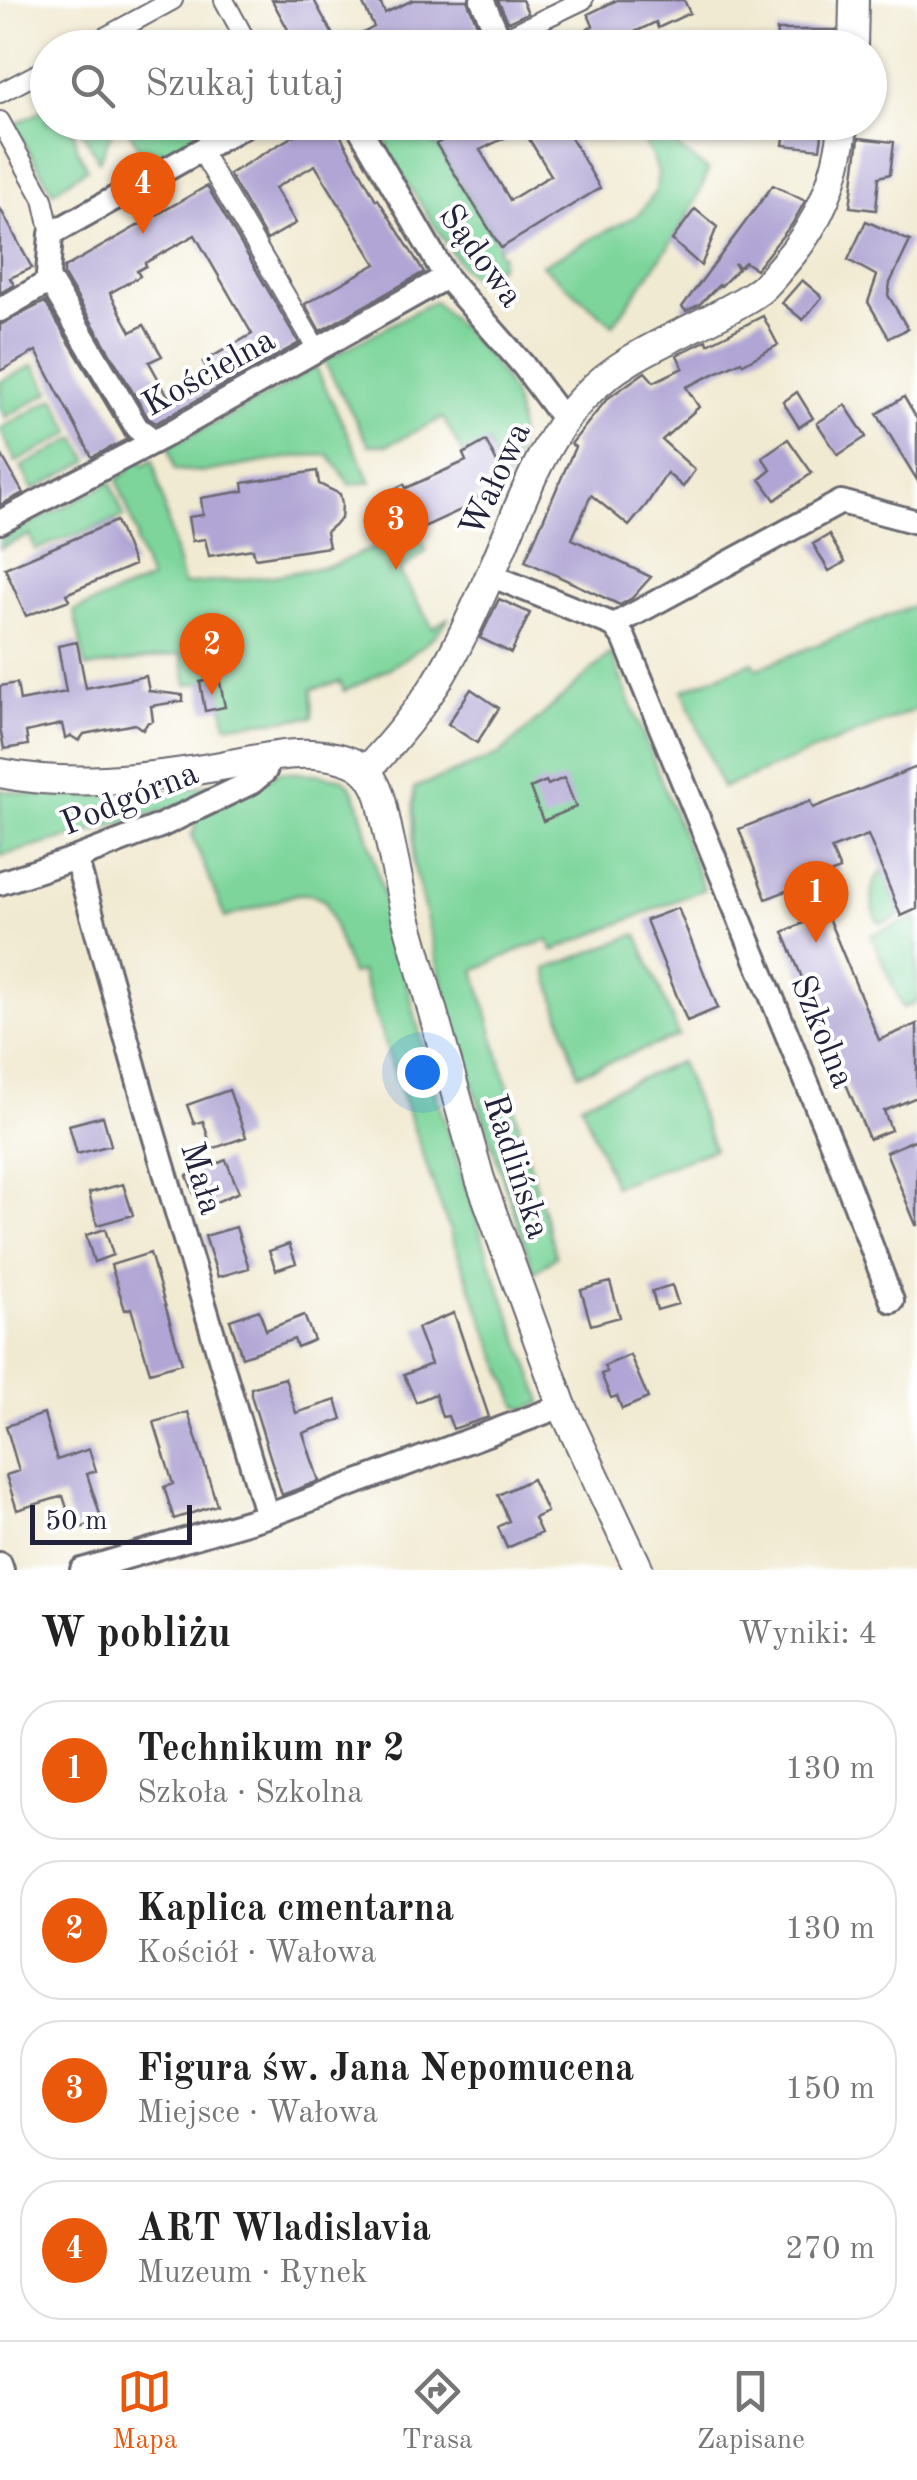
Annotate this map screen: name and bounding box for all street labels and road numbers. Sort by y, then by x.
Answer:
street label: Sądowa [431,199,529,314]
street label: Kościelna [137,323,281,424]
street label: Wałowa [455,418,538,543]
street label: Podgórna [56,756,203,843]
street label: Szkolna [783,971,860,1093]
street label: Radlińska [476,1090,555,1243]
street label: Mała [173,1138,228,1219]

